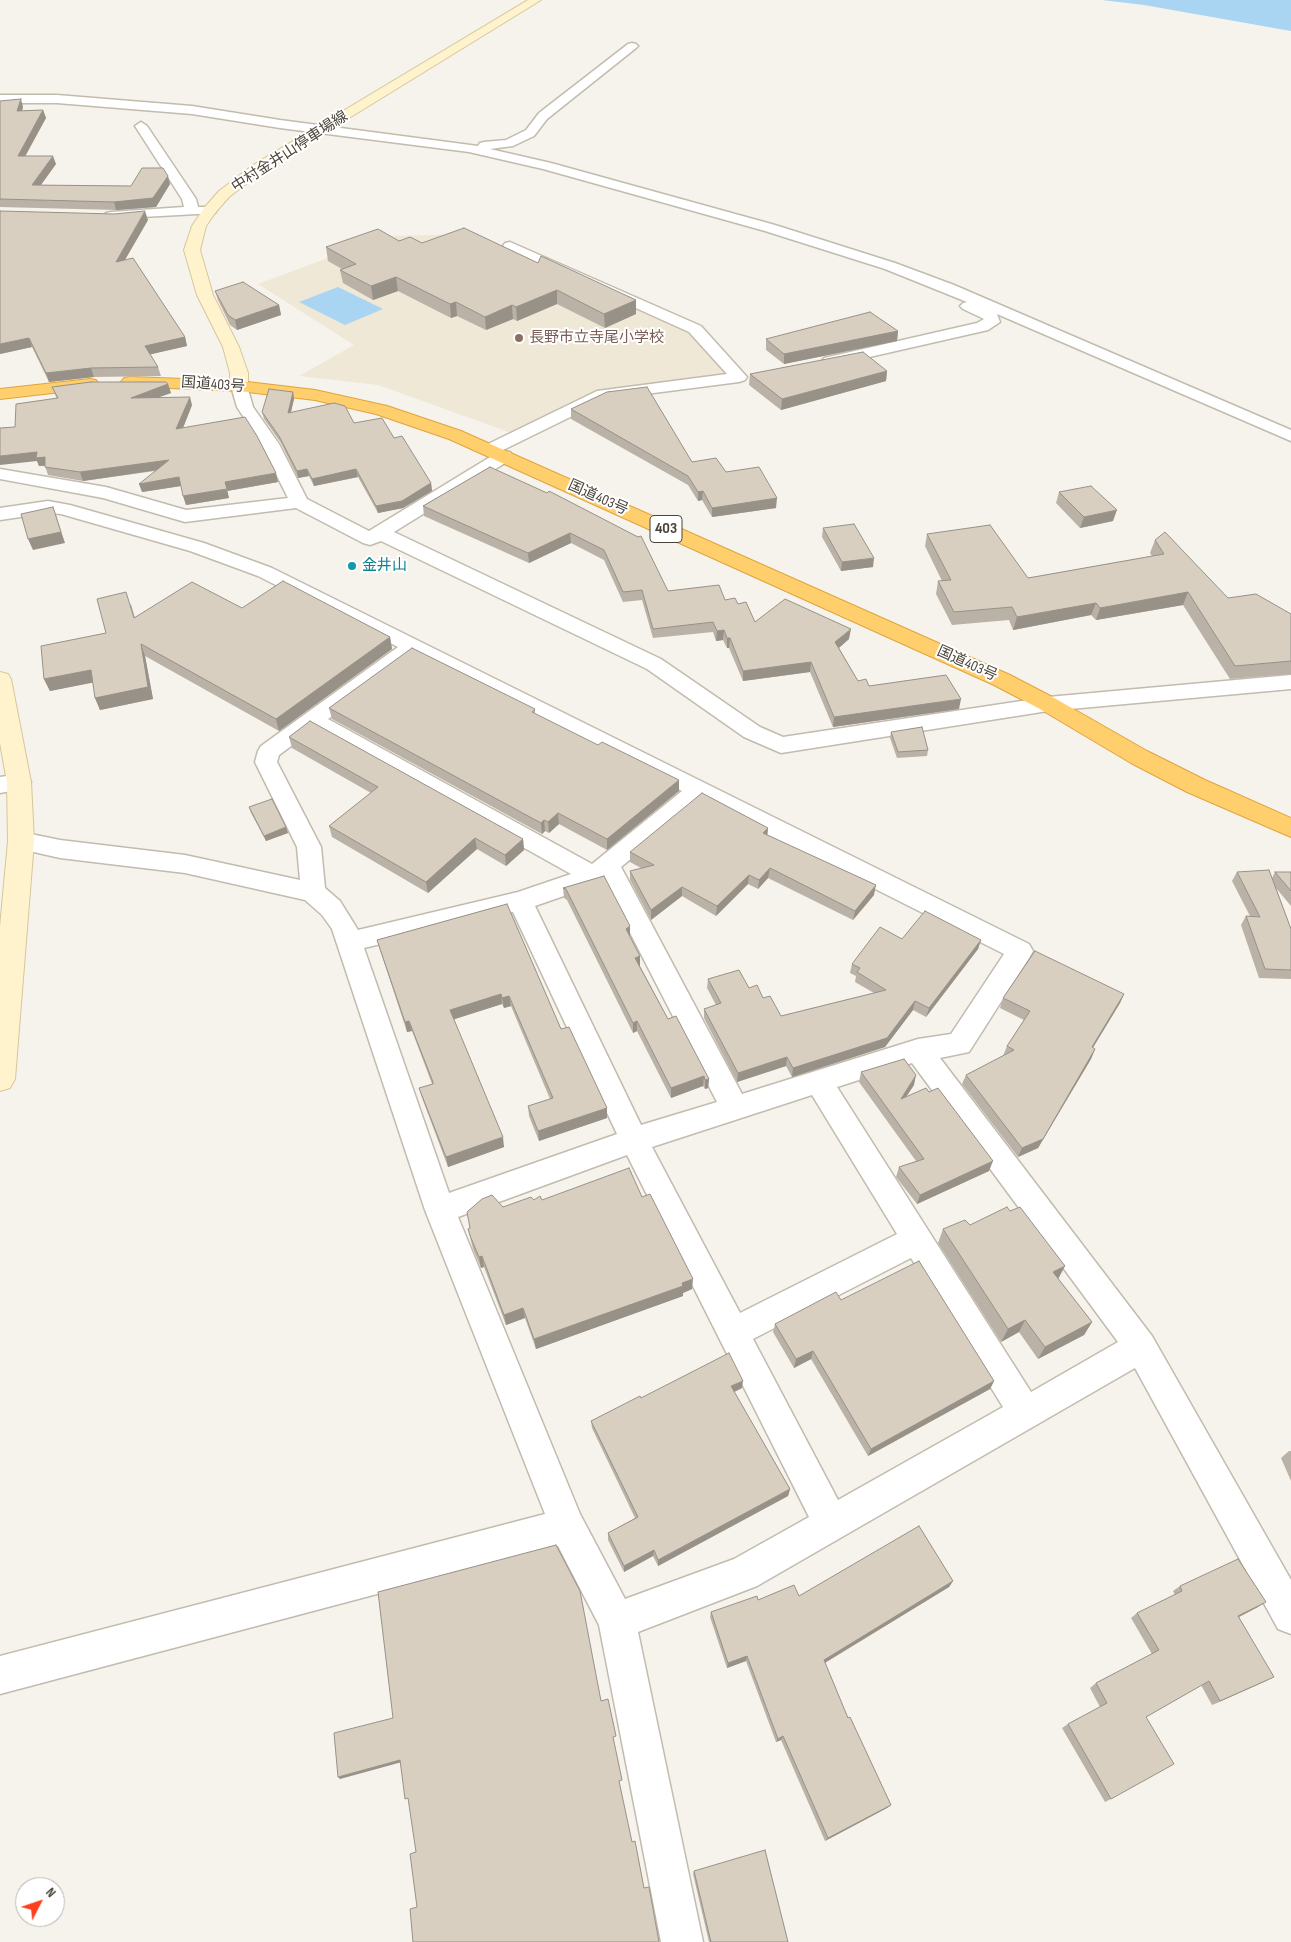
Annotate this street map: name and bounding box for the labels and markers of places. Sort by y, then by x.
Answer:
place label: 長野市立寺尾小学校 [529,329,664,347]
marker: 長野市立寺尾小学校 [513,332,525,344]
place label: 金井山 [362,557,407,575]
marker: 金井山 [346,560,358,572]

